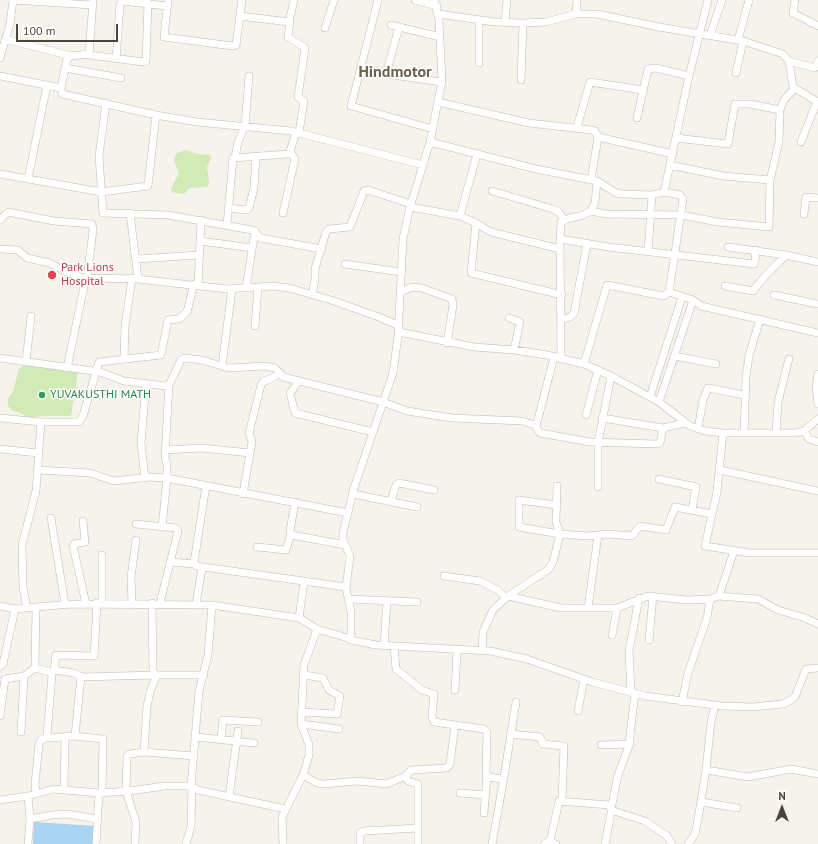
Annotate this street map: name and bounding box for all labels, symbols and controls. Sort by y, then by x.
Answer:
scale bar [18,16,120,42]
text: 100 m [23,23,56,38]
district label: Hindmotor [358,62,432,82]
place label: Park Lions Hospital [61,261,114,289]
marker: Park Lions Hospital [46,269,58,281]
place label: YUVAKUSTHI MATH [50,388,151,402]
marker: YUVAKUSTHI MATH [37,390,47,400]
north arrow [762,788,802,828]
text: N [778,789,786,803]

